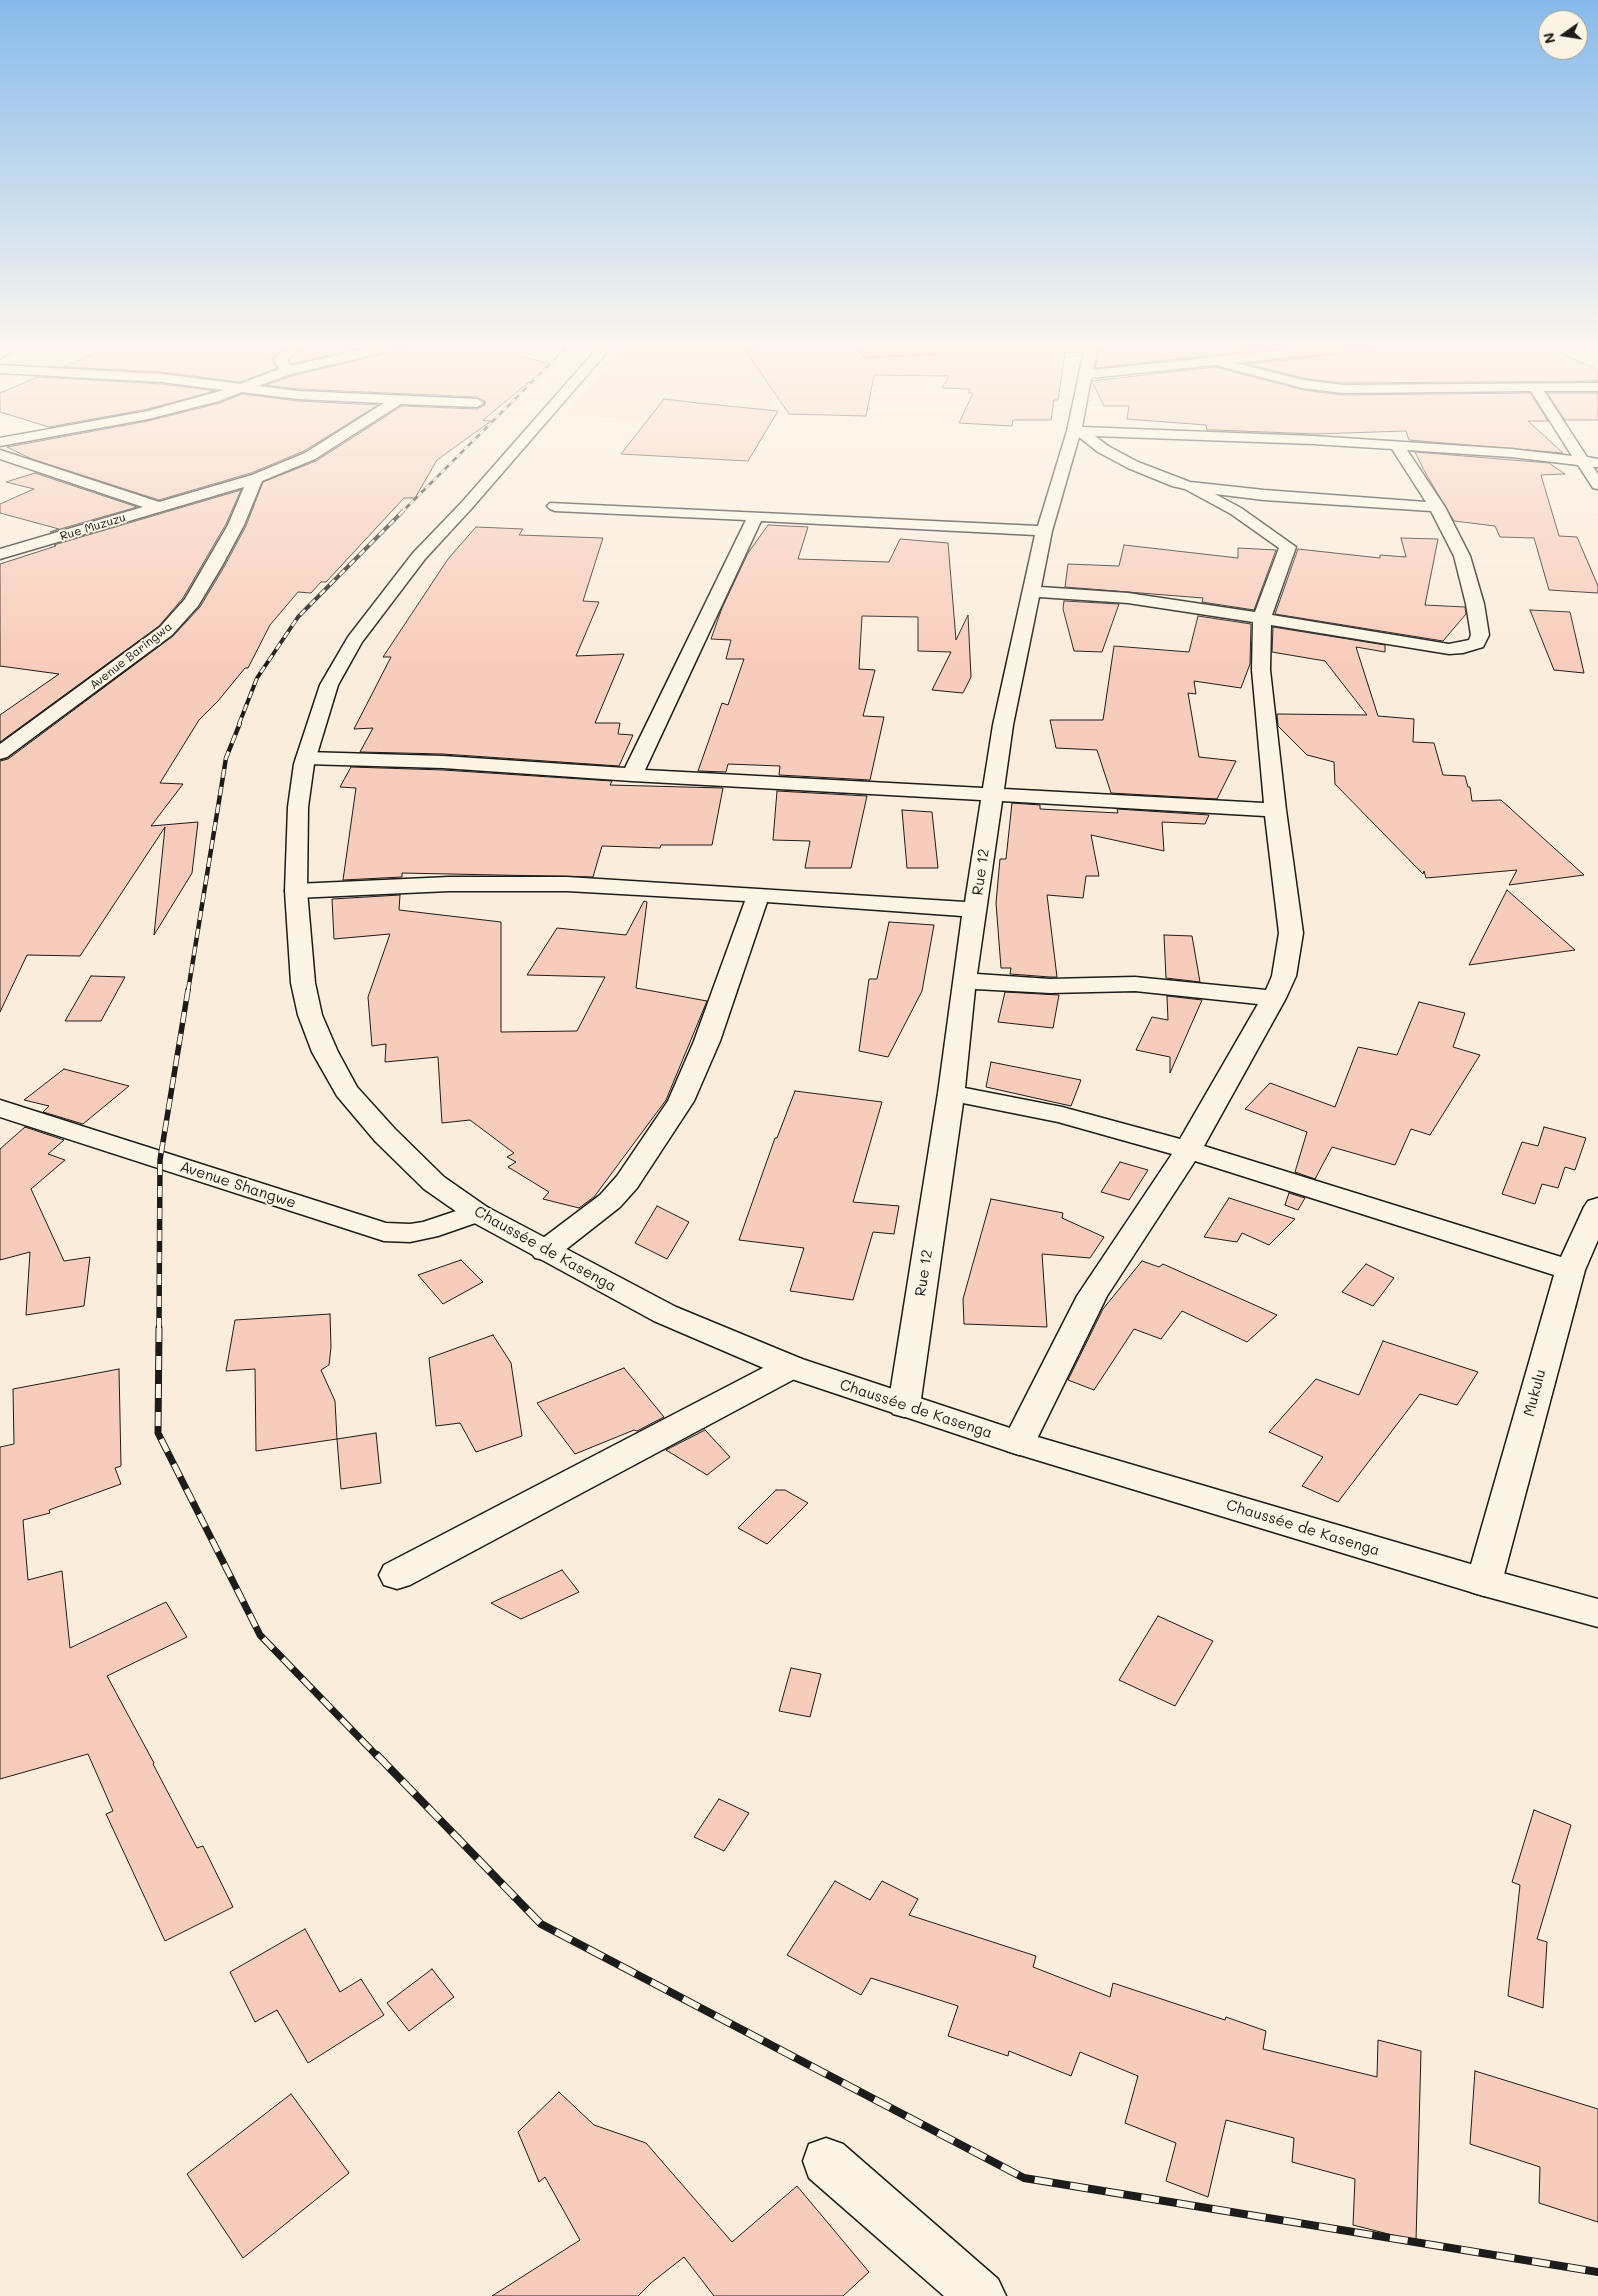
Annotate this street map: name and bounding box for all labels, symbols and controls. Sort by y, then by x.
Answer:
north arrow [1538,10,1588,60]
text: N [1538,31,1559,46]
street label: Rue Muzuzu [58,510,128,544]
street label: Avenue Baringwa [87,619,175,693]
street label: Rue 12 [969,847,993,897]
street label: Avenue Shangwe [178,1158,298,1212]
street label: Chaussée de Kasenga [471,1202,619,1296]
street label: Rue 12 [911,1248,937,1298]
street label: Mukulu [1520,1367,1550,1419]
street label: Chaussée de Kasenga [837,1376,995,1442]
street label: Chaussée de Kasenga [1224,1496,1382,1560]

